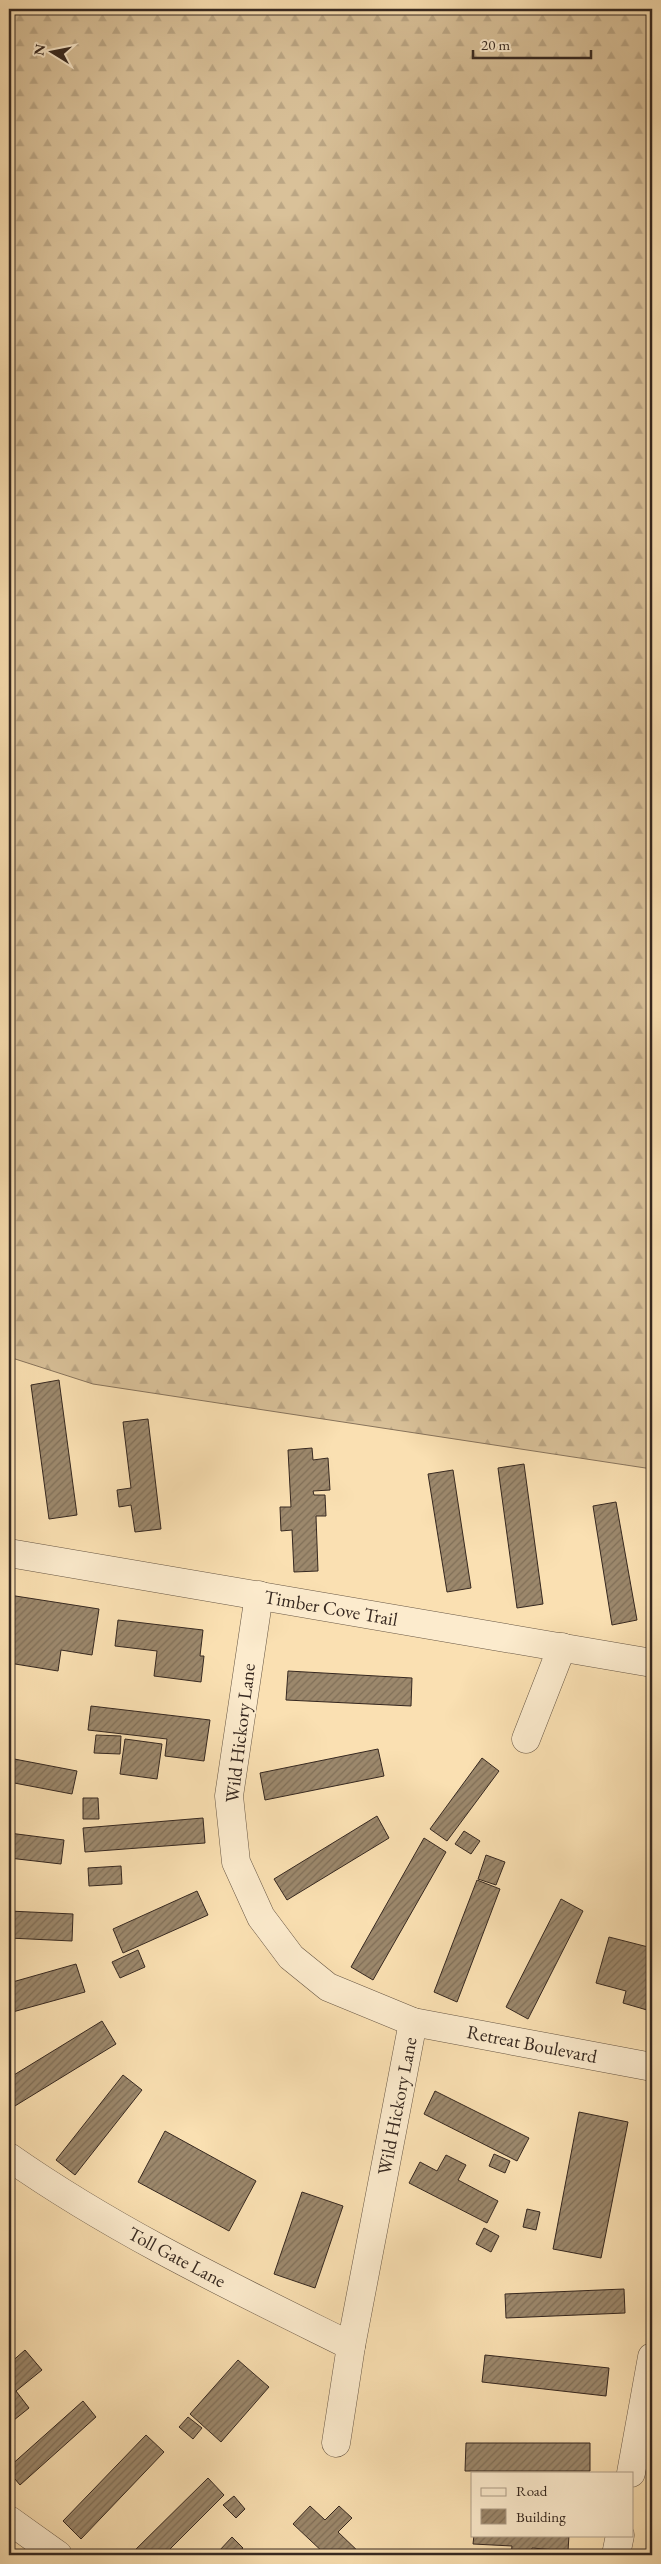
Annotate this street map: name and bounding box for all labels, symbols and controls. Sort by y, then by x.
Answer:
north arrow [28,28,78,78]
scale bar [473,28,591,60]
text: 20 m [481,35,510,54]
text: N [29,42,49,57]
street label: Timber Cove Trail [262,1584,400,1632]
street label: Wild Hickory Lane [219,1662,261,1804]
street label: Retreat Boulevard [465,2019,600,2069]
street label: Wild Hickory Lane [371,2035,423,2177]
street label: Toll Gate Lane [124,2221,230,2293]
legend [471,2472,634,2536]
text: Road [516,2481,548,2500]
text: Building [516,2507,566,2526]

